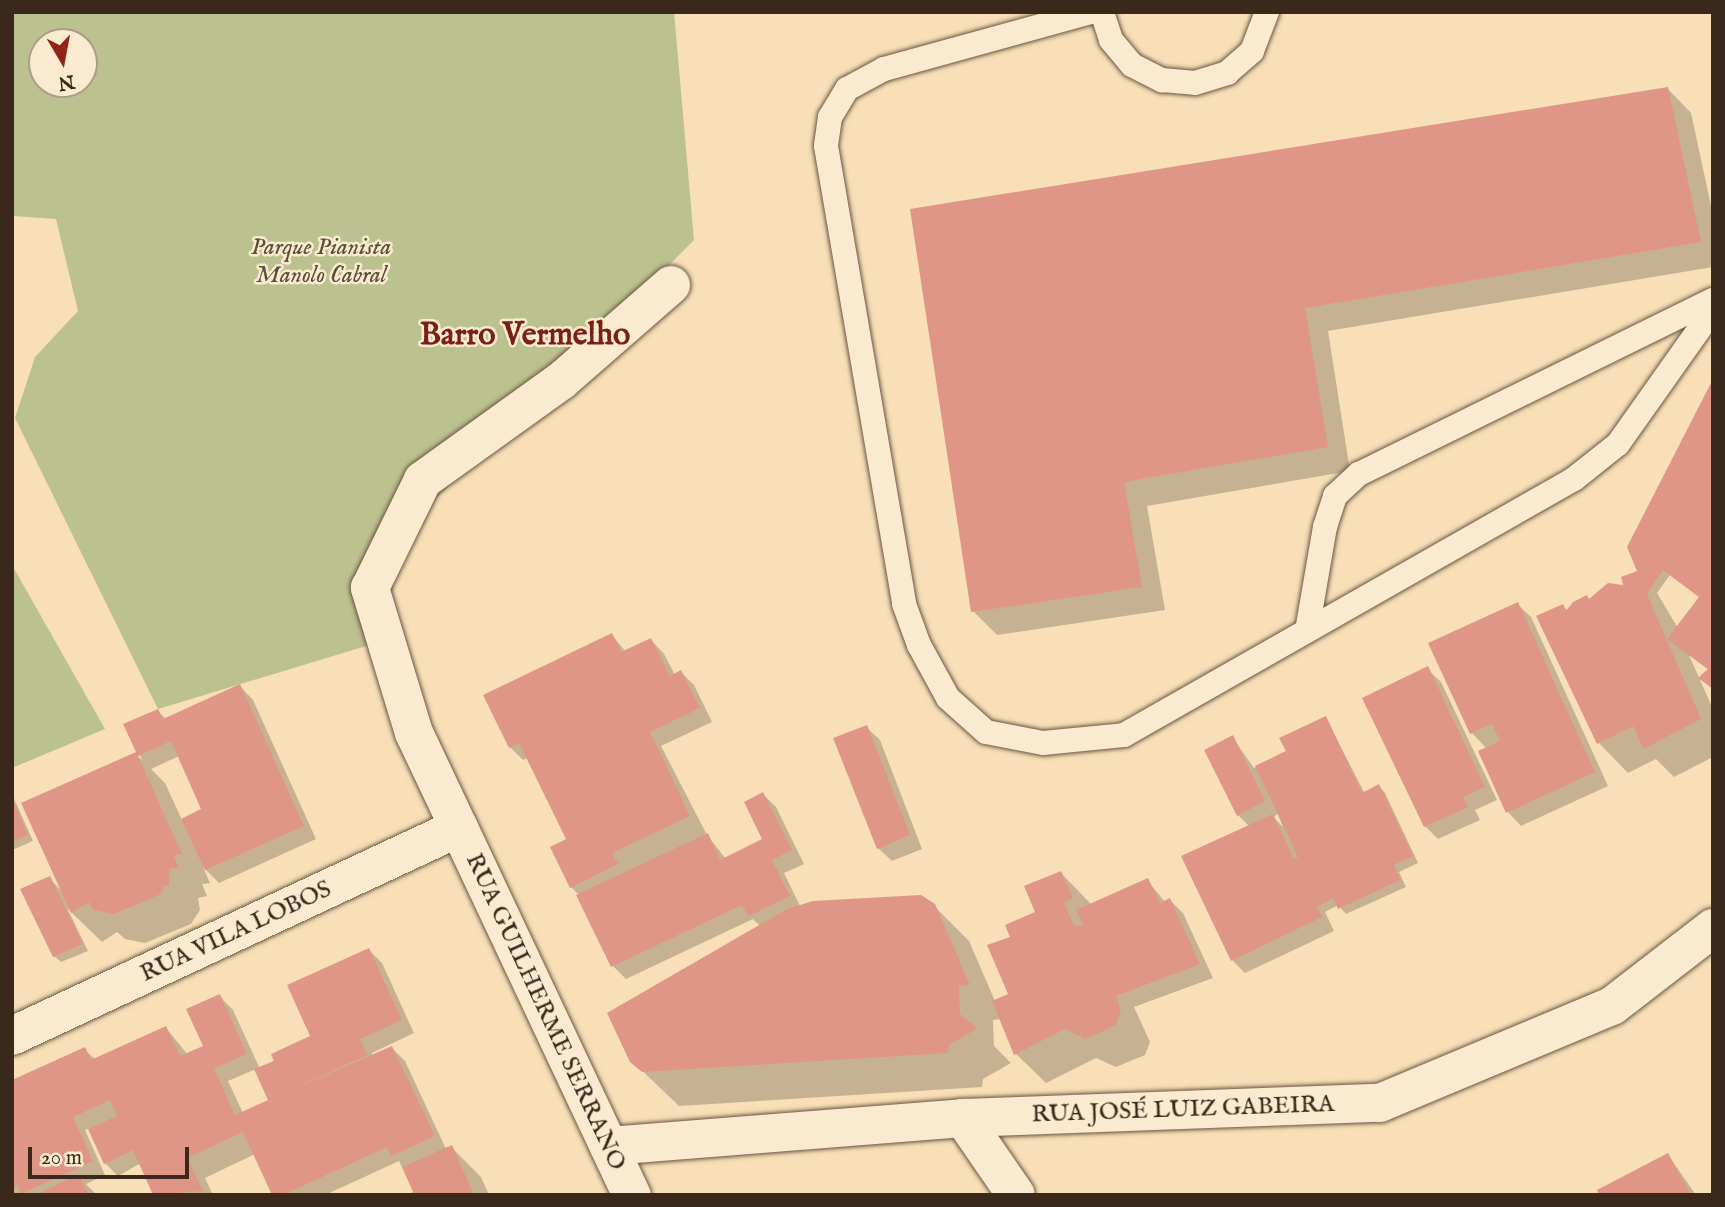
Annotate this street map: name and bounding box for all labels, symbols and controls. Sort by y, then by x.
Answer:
north arrow [28,28,98,98]
text: N [56,68,76,95]
park label: Parque Pianista Manolo Cabral [251,234,391,290]
district label: Barro Vermelho [420,317,630,355]
street label: RUA GUILHERME SERRANO [459,849,631,1175]
street label: RUA VILA LOBOS [136,875,336,989]
street label: RUA JOSÉ LUIZ GABEIRA [1031,1090,1335,1130]
scale bar [32,1134,192,1178]
text: 20 m [41,1145,82,1172]

